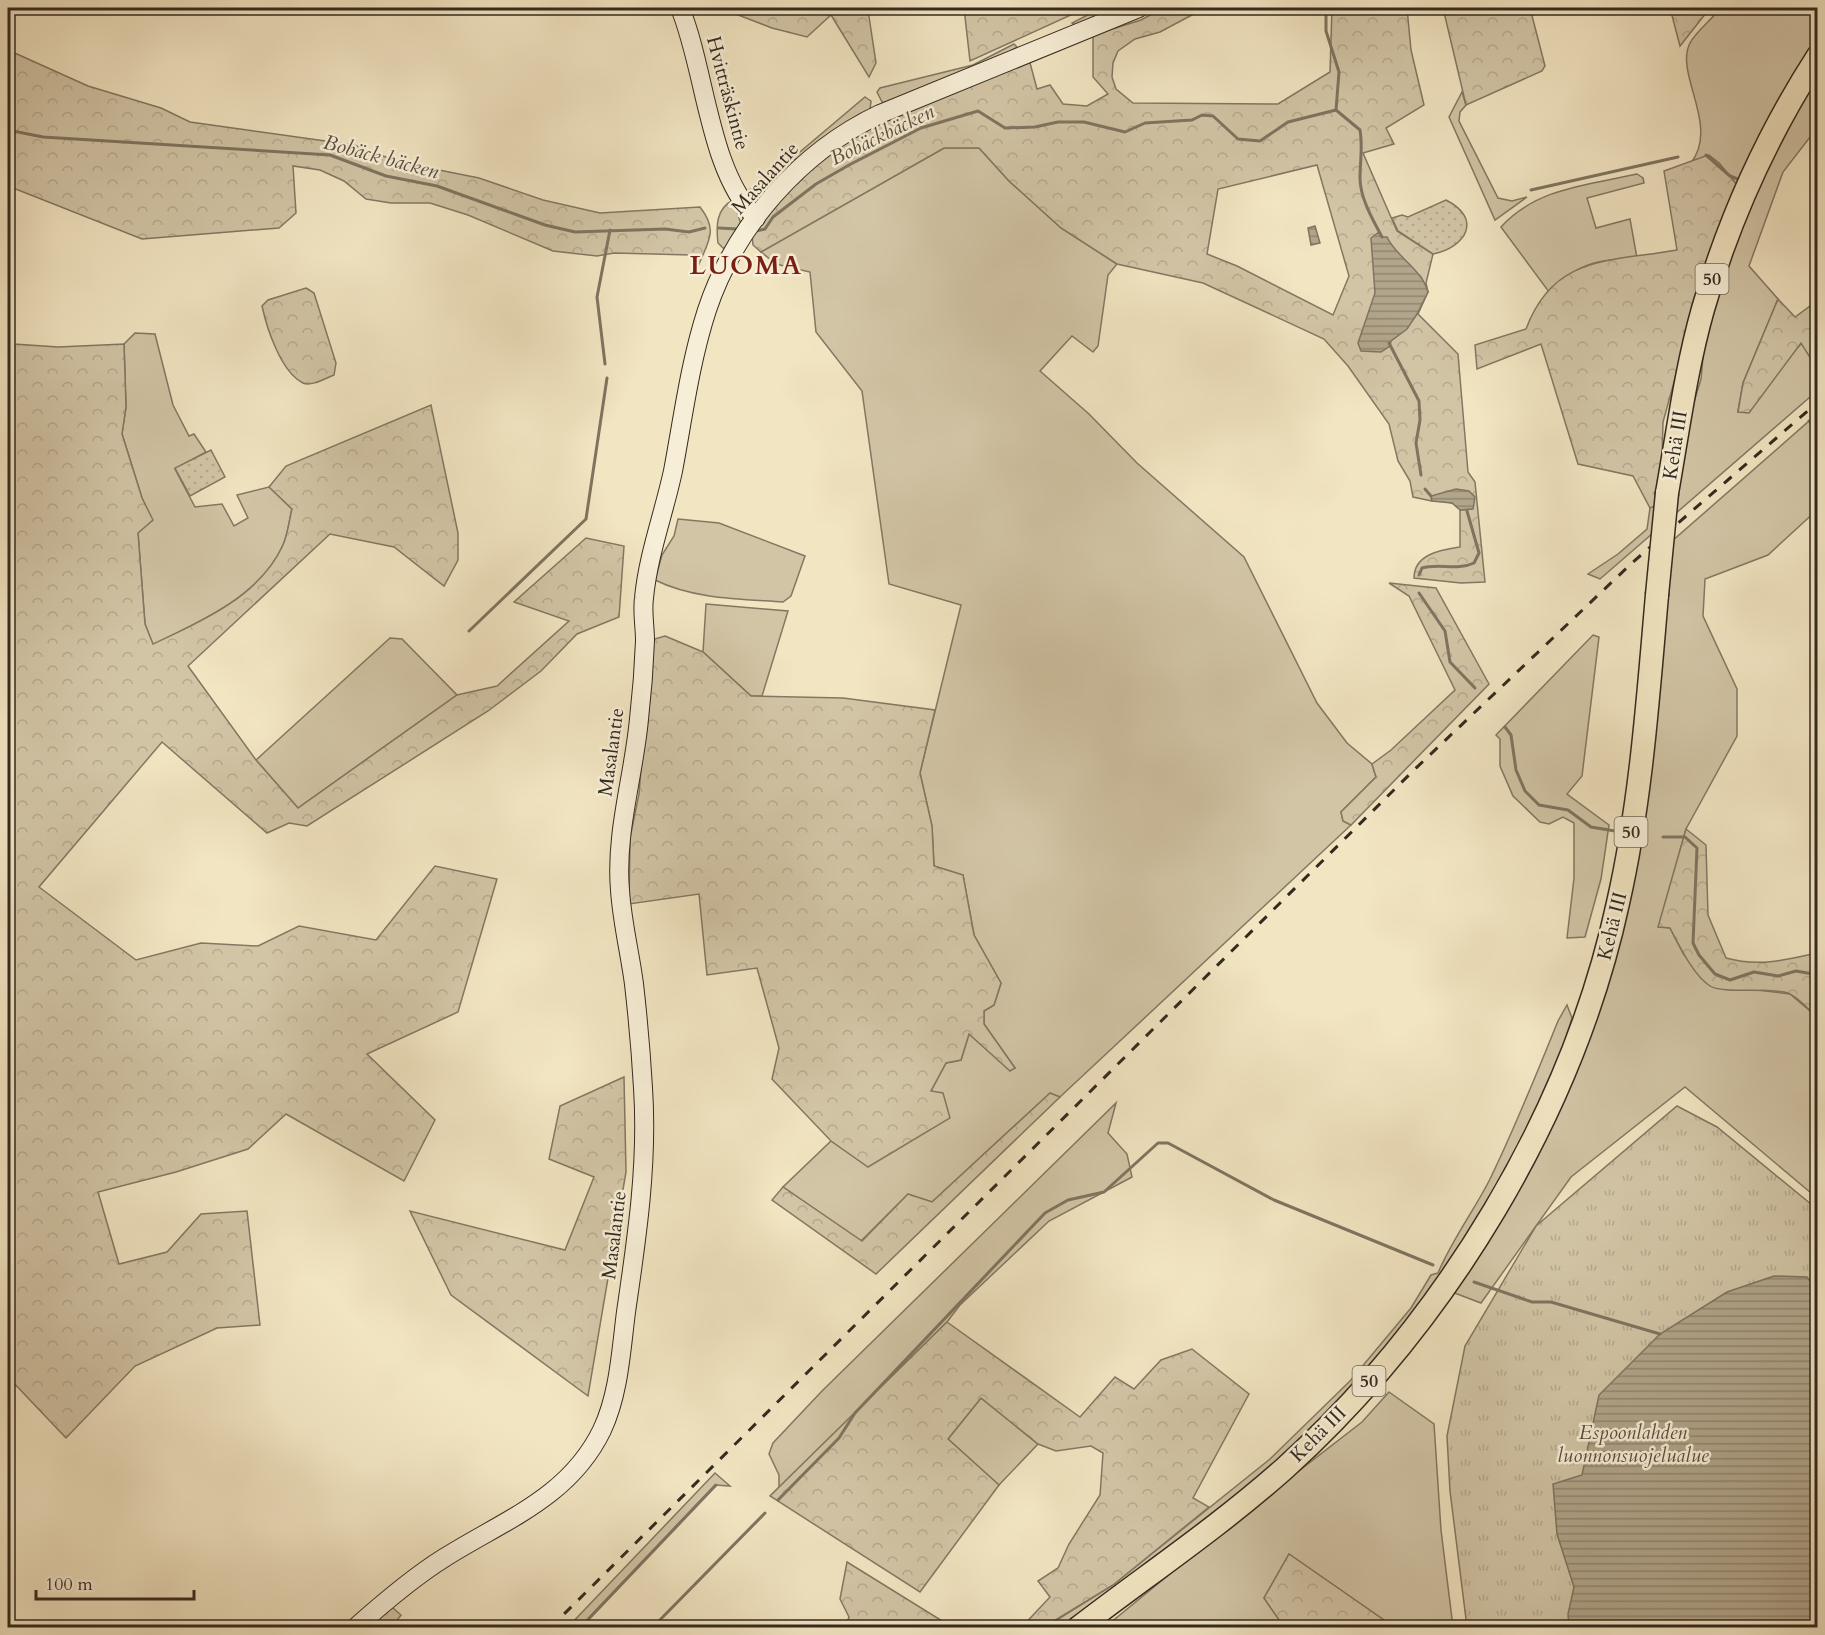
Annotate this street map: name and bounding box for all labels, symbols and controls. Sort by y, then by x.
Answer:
street label: Hvitträskintie [700,33,756,153]
water label: Bobäckbäcken [825,97,940,173]
water label: Bobäck bäcken [320,128,443,187]
street label: Masalantie [725,136,805,220]
district label: LUOMA [689,248,803,283]
road number: 50 [1696,264,1728,294]
street label: Kehä III [1656,409,1694,481]
street label: Masalantie [591,706,631,798]
road number: 50 [1614,817,1648,847]
street label: Kehä III [1590,889,1634,963]
street label: Masalantie [595,1189,633,1281]
road number: 50 [1352,1366,1386,1396]
street label: Kehä III [1284,1400,1352,1468]
park label: Espoonlahden luonnonsuojelualue [1557,1419,1709,1469]
scale bar [36,1563,194,1601]
text: 100 m [45,1572,93,1597]

